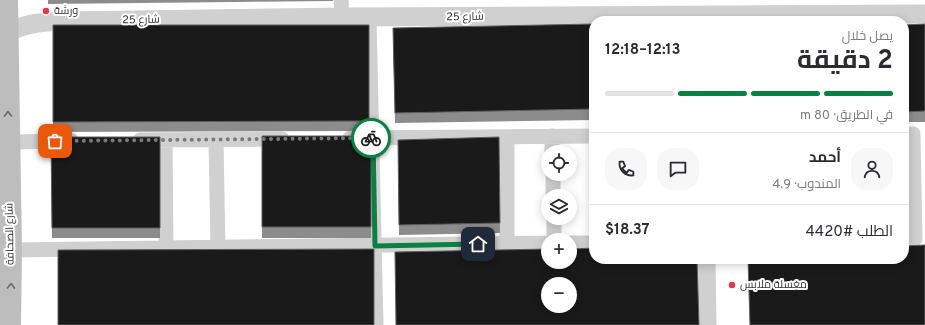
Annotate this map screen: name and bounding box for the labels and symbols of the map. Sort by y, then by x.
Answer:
place label: ورشة [54,4,78,18]
marker: ورشة [41,6,51,16]
street label: شارع 25 [446,10,484,24]
street label: شارع 25 [122,13,160,27]
one-way arrow [4,111,12,117]
courier [351,118,391,158]
pin [38,124,72,158]
street label: شارع الصحافة [2,203,18,265]
pin [461,227,495,261]
place label: مغسلة ملابس [740,278,807,292]
marker: مغسلة ملابس [727,280,737,290]
one-way arrow [6,283,15,289]

